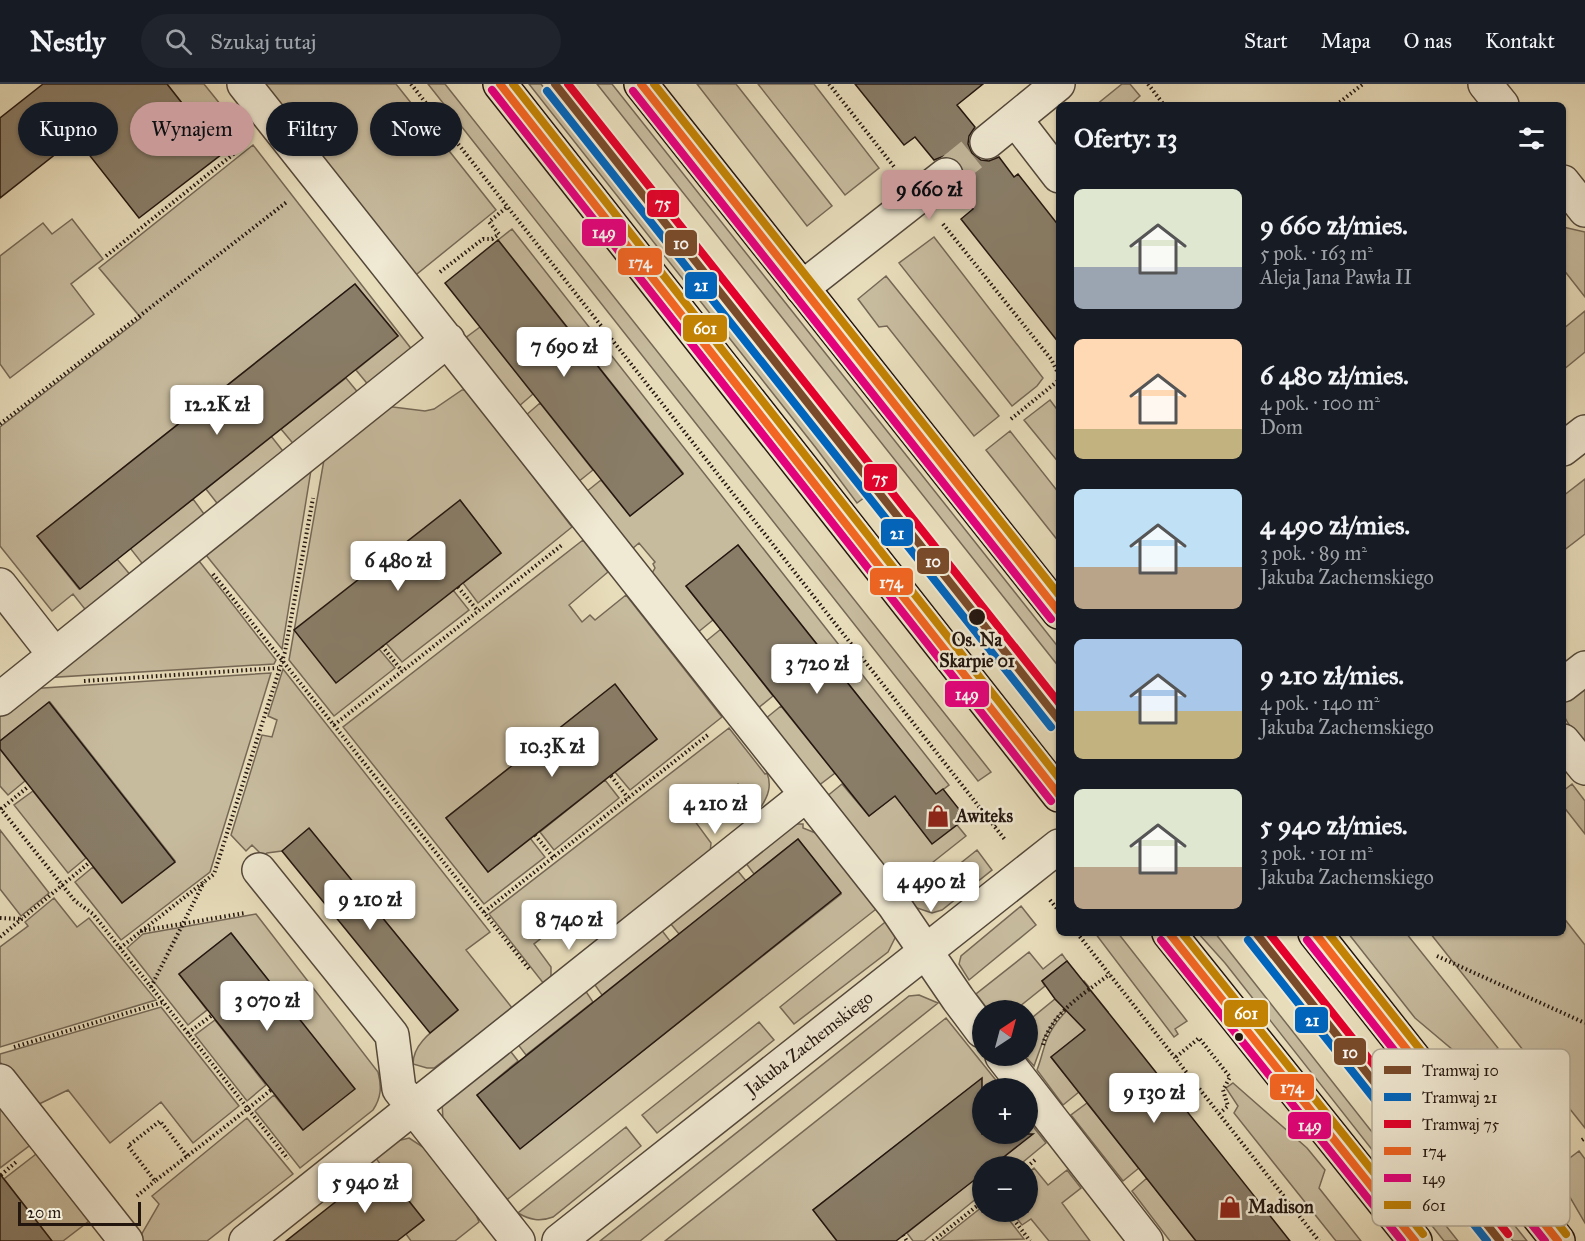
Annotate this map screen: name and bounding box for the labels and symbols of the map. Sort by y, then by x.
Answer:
pin: 9 660 zł [867,170,991,221]
line badge: 75 [646,189,680,218]
text: 75 [655,194,672,213]
line badge: 149 [581,218,627,247]
text: 149 [592,223,616,243]
line badge: 10 [664,229,698,257]
text: 10 [673,234,689,253]
line badge: 174 [617,247,663,276]
text: 174 [628,253,653,273]
line badge: 21 [684,271,718,300]
text: 21 [694,276,709,295]
line badge: 601 [682,314,728,343]
text: 601 [693,319,718,338]
pin: 7 690 zł [502,327,626,378]
pin: 12.2K zł [155,385,279,436]
line badge: 75 [863,463,898,492]
text: 75 [872,469,889,488]
line badge: 21 [880,518,914,547]
text: 21 [890,524,905,543]
pin: 6 480 zł [336,541,460,592]
line badge: 10 [916,547,950,575]
text: 10 [925,552,941,571]
line badge: 174 [869,567,914,596]
text: 174 [879,573,904,593]
marker: Os. Na Skarpie 01 [967,607,987,627]
place label: Os. Na Skarpie 01 [939,629,1015,673]
pin: 3 720 zł [755,644,879,695]
line badge: 149 [944,680,990,708]
text: 149 [955,685,979,705]
pin: 10.3K zł [490,727,614,778]
pin: 4 210 zł [653,784,777,835]
shop icon: Awiteks [925,803,951,829]
place label: Awiteks [955,805,1013,827]
pin: 4 490 zł [869,862,993,913]
pin: 9 210 zł [308,880,432,931]
pin: 8 740 zł [507,900,631,951]
pin: 3 070 zł [205,981,329,1032]
street label: Jakuba Zachemskiego [739,986,878,1102]
line badge: 601 [1223,999,1269,1028]
north arrow [972,1000,1038,1066]
text: 601 [1234,1004,1259,1023]
line badge: 21 [1294,1006,1329,1034]
text: 21 [1305,1011,1320,1030]
unlabelled marker [1233,1031,1245,1043]
line badge: 10 [1333,1037,1367,1066]
text: 10 [1342,1043,1358,1062]
legend [1372,1049,1570,1226]
text: Tramwaj 10 [1422,1061,1499,1080]
pin: 9 130 zł [1092,1073,1216,1124]
line badge: 174 [1269,1073,1315,1101]
text: 174 [1280,1078,1305,1098]
text: Tramwaj 21 [1422,1088,1497,1107]
line badge: 149 [1287,1111,1332,1140]
text: Tramwaj 75 [1422,1115,1500,1134]
text: 149 [1298,1116,1322,1136]
text: 174 [1422,1142,1446,1161]
pin: 5 940 zł [303,1163,427,1214]
text: 149 [1422,1169,1446,1188]
shop icon: Madison [1217,1194,1243,1220]
place label: Madison [1248,1196,1314,1218]
text: 601 [1422,1196,1446,1215]
scale bar [18,1199,141,1226]

